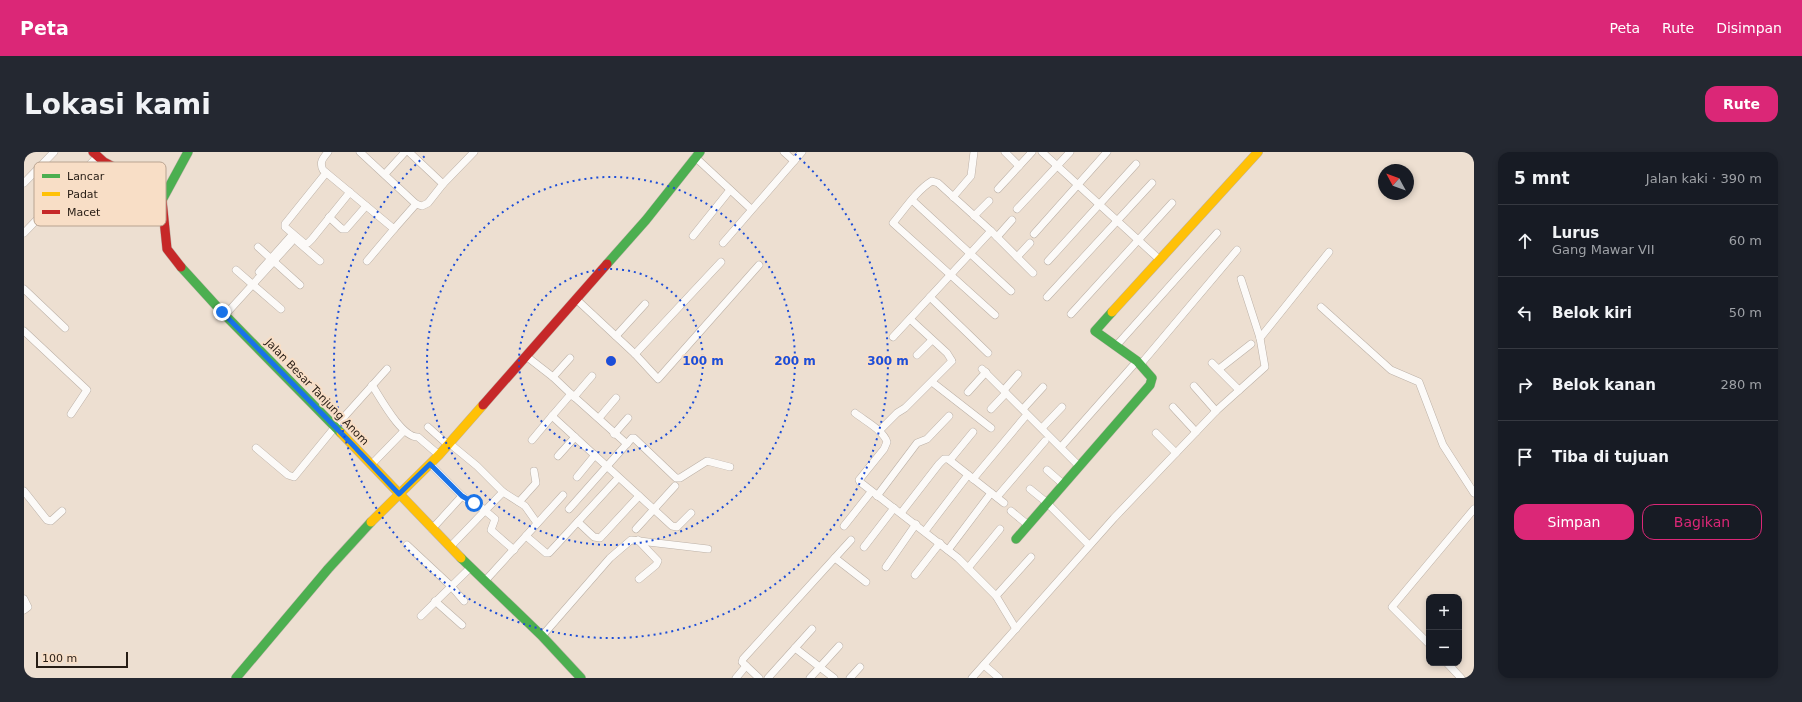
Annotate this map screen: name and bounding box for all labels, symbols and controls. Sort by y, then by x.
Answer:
text: Peta [20,17,69,39]
text: Peta [1609,20,1640,36]
text: Rute [1662,20,1694,36]
text: Disimpan [1716,20,1782,36]
button: Rute [1705,86,1778,122]
text: Lokasi kami [24,88,211,121]
legend [34,162,166,226]
north arrow [1378,164,1414,200]
text: 5 mnt [1514,168,1570,188]
text: Lancar [67,170,105,183]
text: Jalan kaki · 390 m [1646,171,1762,186]
text: Padat [67,188,99,201]
text: Macet [67,206,101,219]
text: Lurus [1552,224,1599,242]
icon: ahead [1514,230,1536,252]
text: 60 m [1729,233,1762,248]
text: Gang Mawar VII [1552,242,1654,257]
icon: left [1514,302,1536,324]
route end [213,303,231,321]
text: Belok kiri [1552,304,1632,322]
text: 50 m [1729,305,1762,320]
street label: Jalan Besar Tanjung Anom [262,335,371,448]
centre of rings [604,354,618,368]
text: 100 m [682,354,724,368]
text: 200 m [774,354,816,368]
text: 300 m [867,354,909,368]
icon: right [1514,374,1536,396]
text: Belok kanan [1552,376,1656,394]
text: 280 m [1720,377,1762,392]
icon: arrive [1514,446,1536,468]
text: Tiba di tujuan [1552,448,1669,466]
route start [465,494,483,512]
button: Simpan [1514,504,1634,540]
button: Bagikan [1642,504,1762,540]
map controls [1426,594,1462,666]
button: + [1426,594,1462,630]
button: − [1426,630,1462,666]
scale bar [36,650,128,669]
text: 100 m [42,652,77,665]

